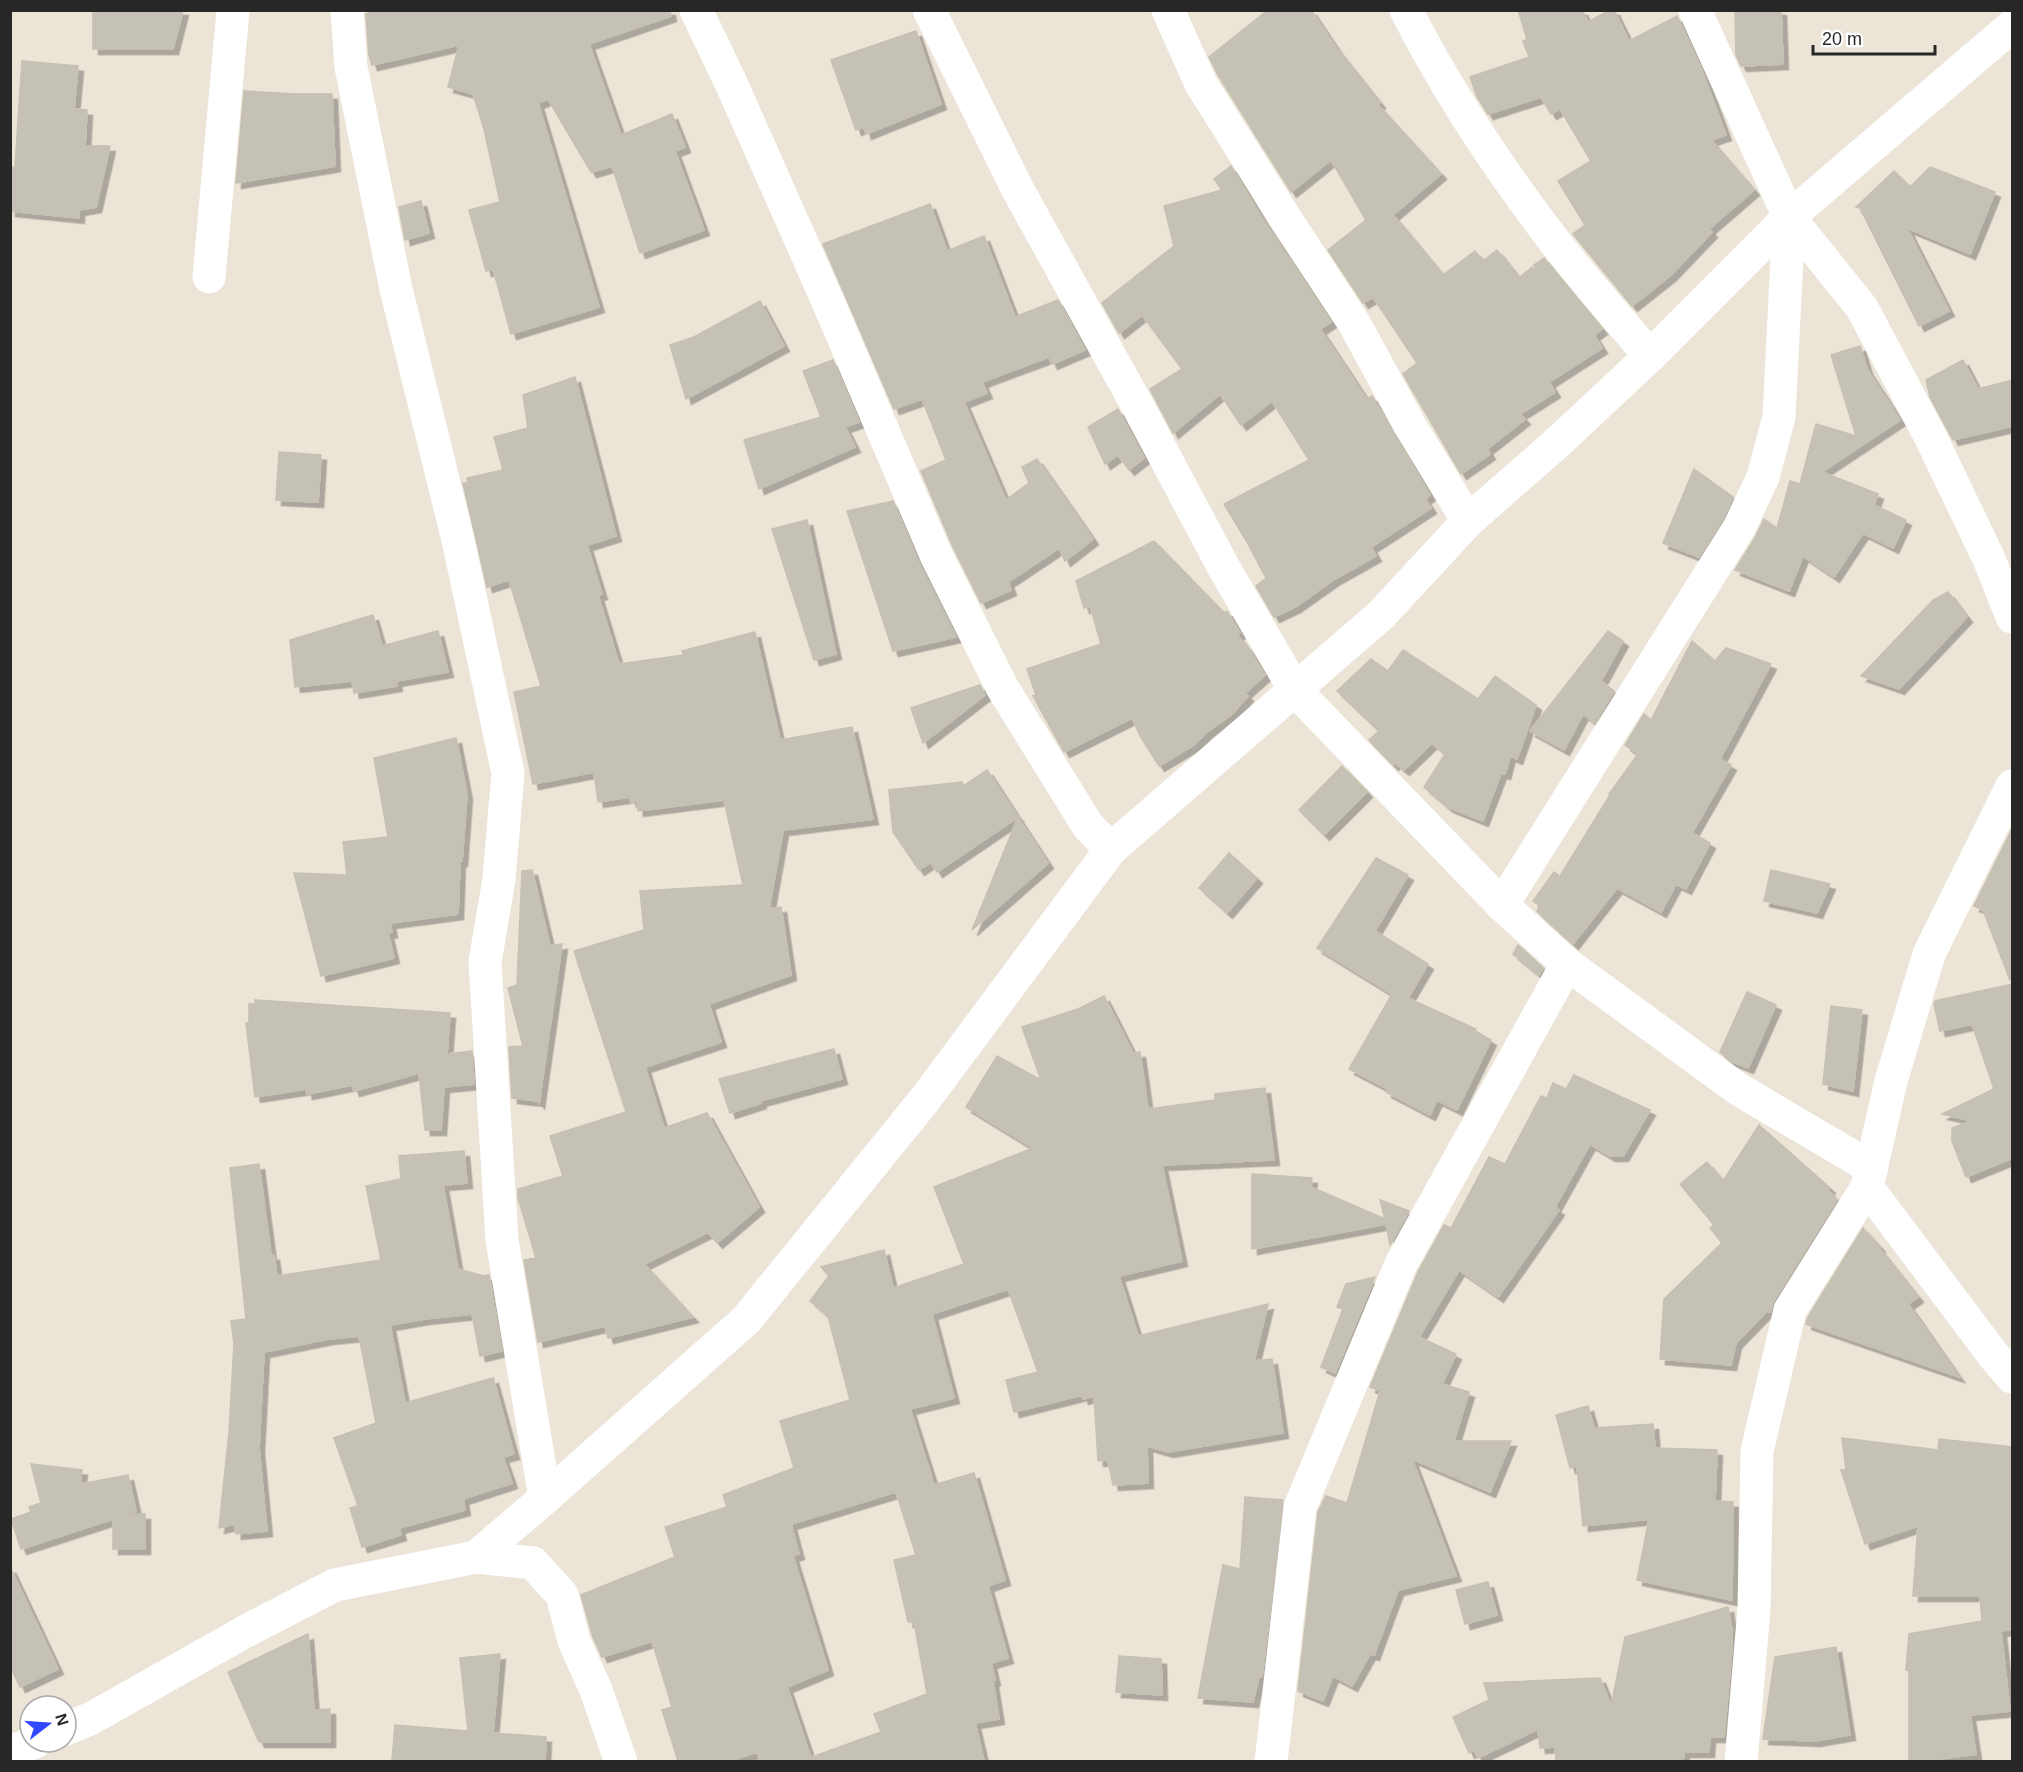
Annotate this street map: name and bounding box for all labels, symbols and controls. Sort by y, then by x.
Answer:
scale bar [1813,18,1934,56]
text: 20 m [1822,29,1862,49]
north arrow [18,1694,78,1754]
text: N [52,1712,72,1728]

